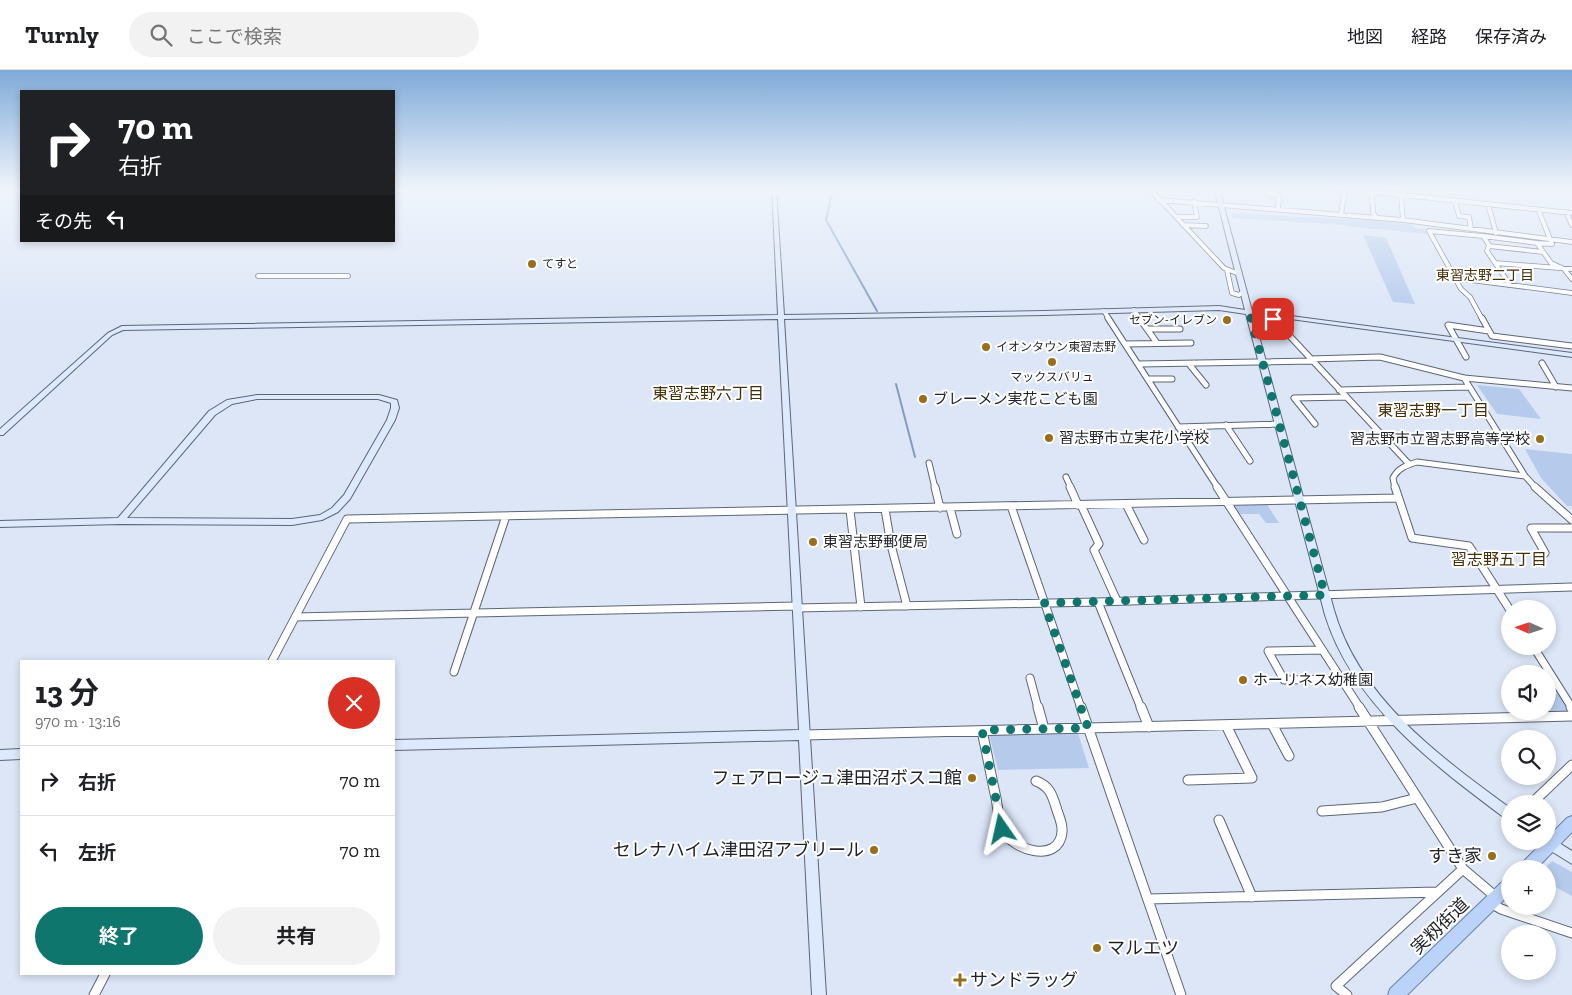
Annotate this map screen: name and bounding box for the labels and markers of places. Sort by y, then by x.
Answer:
place label: てすと [542,257,578,271]
marker: てすと [526,258,538,270]
pin [1252,298,1294,340]
place label: セブン-イレブン [1129,313,1217,327]
marker: セブン-イレブン [1221,314,1233,326]
place label: イオンタウン東習志野 [996,340,1116,354]
marker: イオンタウン東習志野 [980,341,992,353]
marker: マックスバリュ [1046,356,1058,368]
place label: マックスバリュ [1010,370,1094,384]
place label: ブレーメン実花こども園 [933,390,1097,408]
marker: ブレーメン実花こども園 [917,393,929,405]
place label: 習志野市立実花小学校 [1059,429,1209,447]
place label: 習志野市立習志野高等学校 [1350,430,1530,448]
marker: 習志野市立実花小学校 [1043,432,1055,444]
marker: 習志野市立習志野高等学校 [1534,433,1546,445]
place label: 東習志野郵便局 [823,533,928,551]
marker: 東習志野郵便局 [807,536,819,548]
place label: ホーリネス幼稚園 [1253,671,1373,689]
marker: ホーリネス幼稚園 [1237,674,1249,686]
place label: フェアロージュ津田沼ボスコ館 [712,767,962,789]
marker: フェアロージュ津田沼ボスコ館 [966,772,978,784]
place label: セレナハイム津田沼アブリール [613,839,864,861]
marker: セレナハイム津田沼アブリール [868,844,880,856]
place label: すき家 [1428,845,1482,867]
marker: すき家 [1486,850,1498,862]
place label: マルエツ [1107,937,1179,959]
marker: マルエツ [1091,942,1103,954]
place label: サンドラッグ [970,969,1078,991]
marker: サンドラッグ [954,974,966,986]

